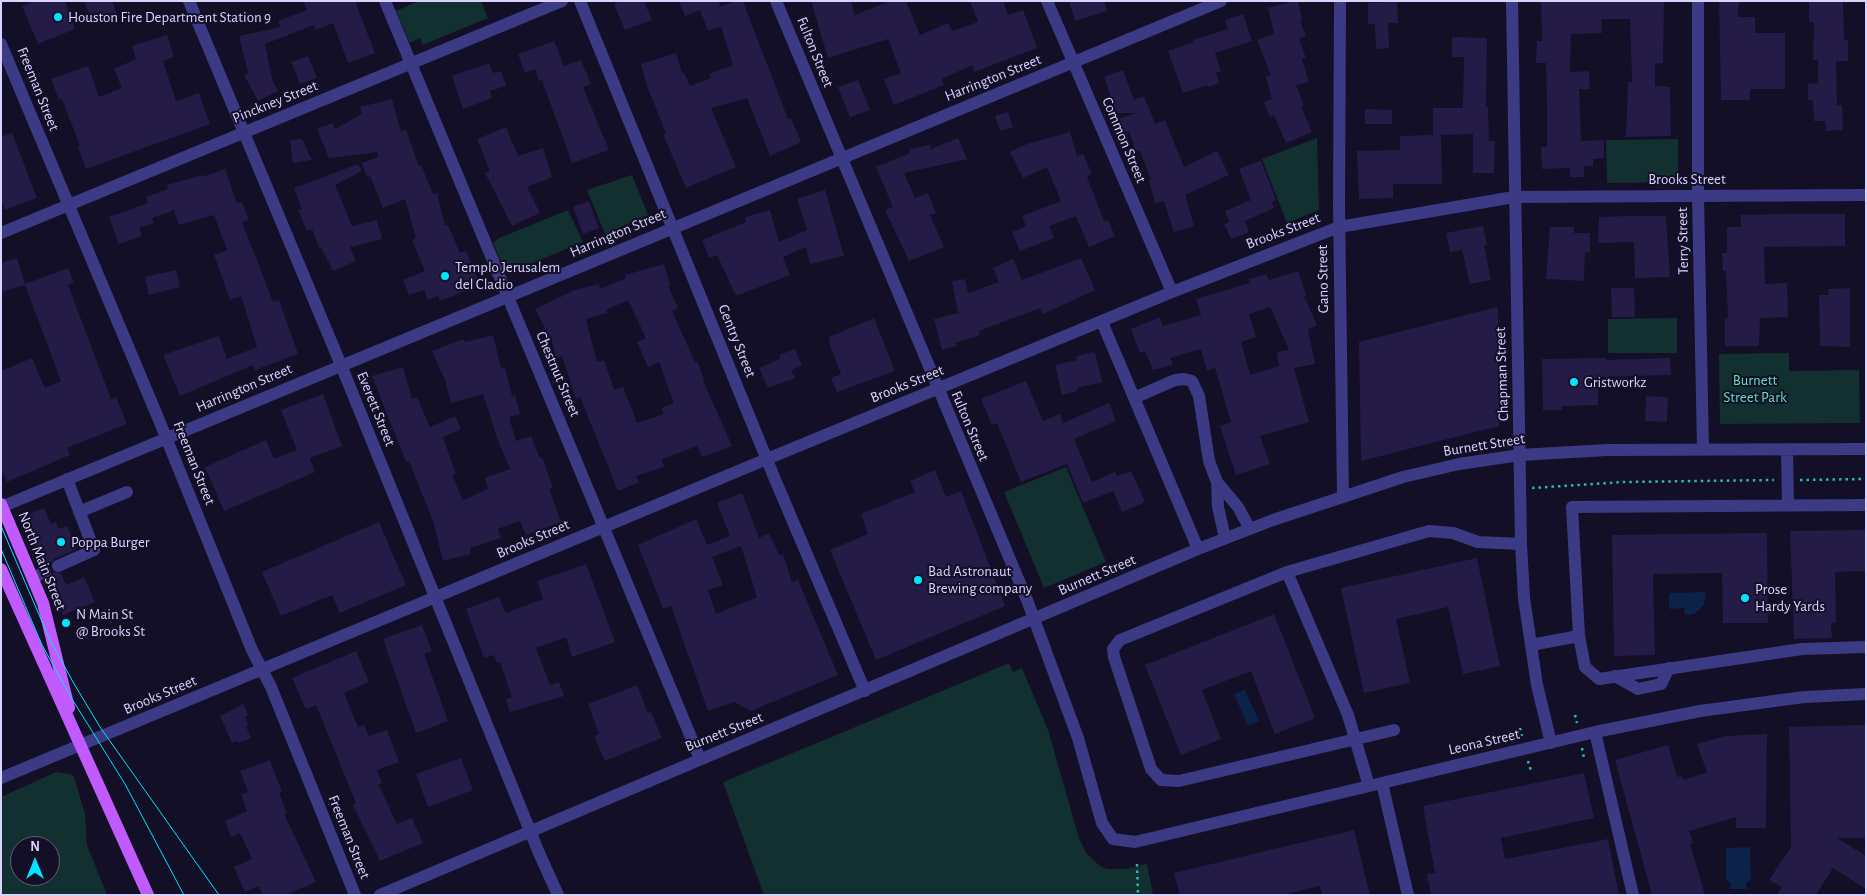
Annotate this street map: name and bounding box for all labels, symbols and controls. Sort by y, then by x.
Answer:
place label: Houston Fire Department Station 9 [68,8,271,26]
marker: Houston Fire Department Station 9 [52,11,64,23]
street label: Fulton Street [793,14,837,90]
street label: Freeman Street [13,44,63,134]
street label: Harrington Street [942,50,1044,106]
street label: Pinckney Street [230,77,320,127]
street label: Common Street [1098,94,1150,186]
street label: Brooks Street [1648,170,1726,188]
street label: Harrington Street [567,205,669,261]
street label: Terry Street [1673,207,1693,275]
street label: Brooks Street [1244,209,1322,253]
street label: Gano Street [1313,245,1333,313]
place label: Templo Jerusalem del Cladio [455,258,560,293]
marker: Templo Jerusalem del Cladio [439,270,451,282]
street label: Gentry Street [714,302,760,380]
street label: Chapman Street [1491,327,1513,421]
street label: Chestnut Street [532,329,584,419]
street label: Harrington Street [193,360,295,416]
street label: Brooks Street [868,361,946,407]
street label: Everett Street [353,369,399,449]
park label: Burnett Street Park [1723,371,1787,406]
place label: Gristworkz [1584,373,1647,391]
marker: Gristworkz [1568,376,1580,388]
street label: Fulton Street [947,388,993,464]
street label: Freeman Street [169,418,219,508]
street label: Burnett Street [1442,430,1526,460]
street label: North Main Street [14,509,70,613]
street label: Brooks Street [494,516,572,562]
place label: Poppa Burger [71,533,150,551]
marker: Poppa Burger [55,536,67,548]
street label: Burnett Street [1056,551,1138,599]
place label: Bad Astronaut Brewing company [928,562,1032,597]
marker: Bad Astronaut Brewing company [912,574,924,586]
place label: Prose Hardy Yards [1755,580,1825,615]
marker: Prose Hardy Yards [1739,592,1751,604]
place label: N Main St @ Brooks St [76,605,145,640]
marker: N Main St @ Brooks St [60,617,72,629]
street label: Brooks Street [121,672,199,718]
street label: Burnett Street [682,708,766,756]
street label: Leona Street [1447,725,1521,759]
street label: Freeman Street [324,792,374,882]
north arrow [10,836,60,886]
text: N [30,840,40,854]

